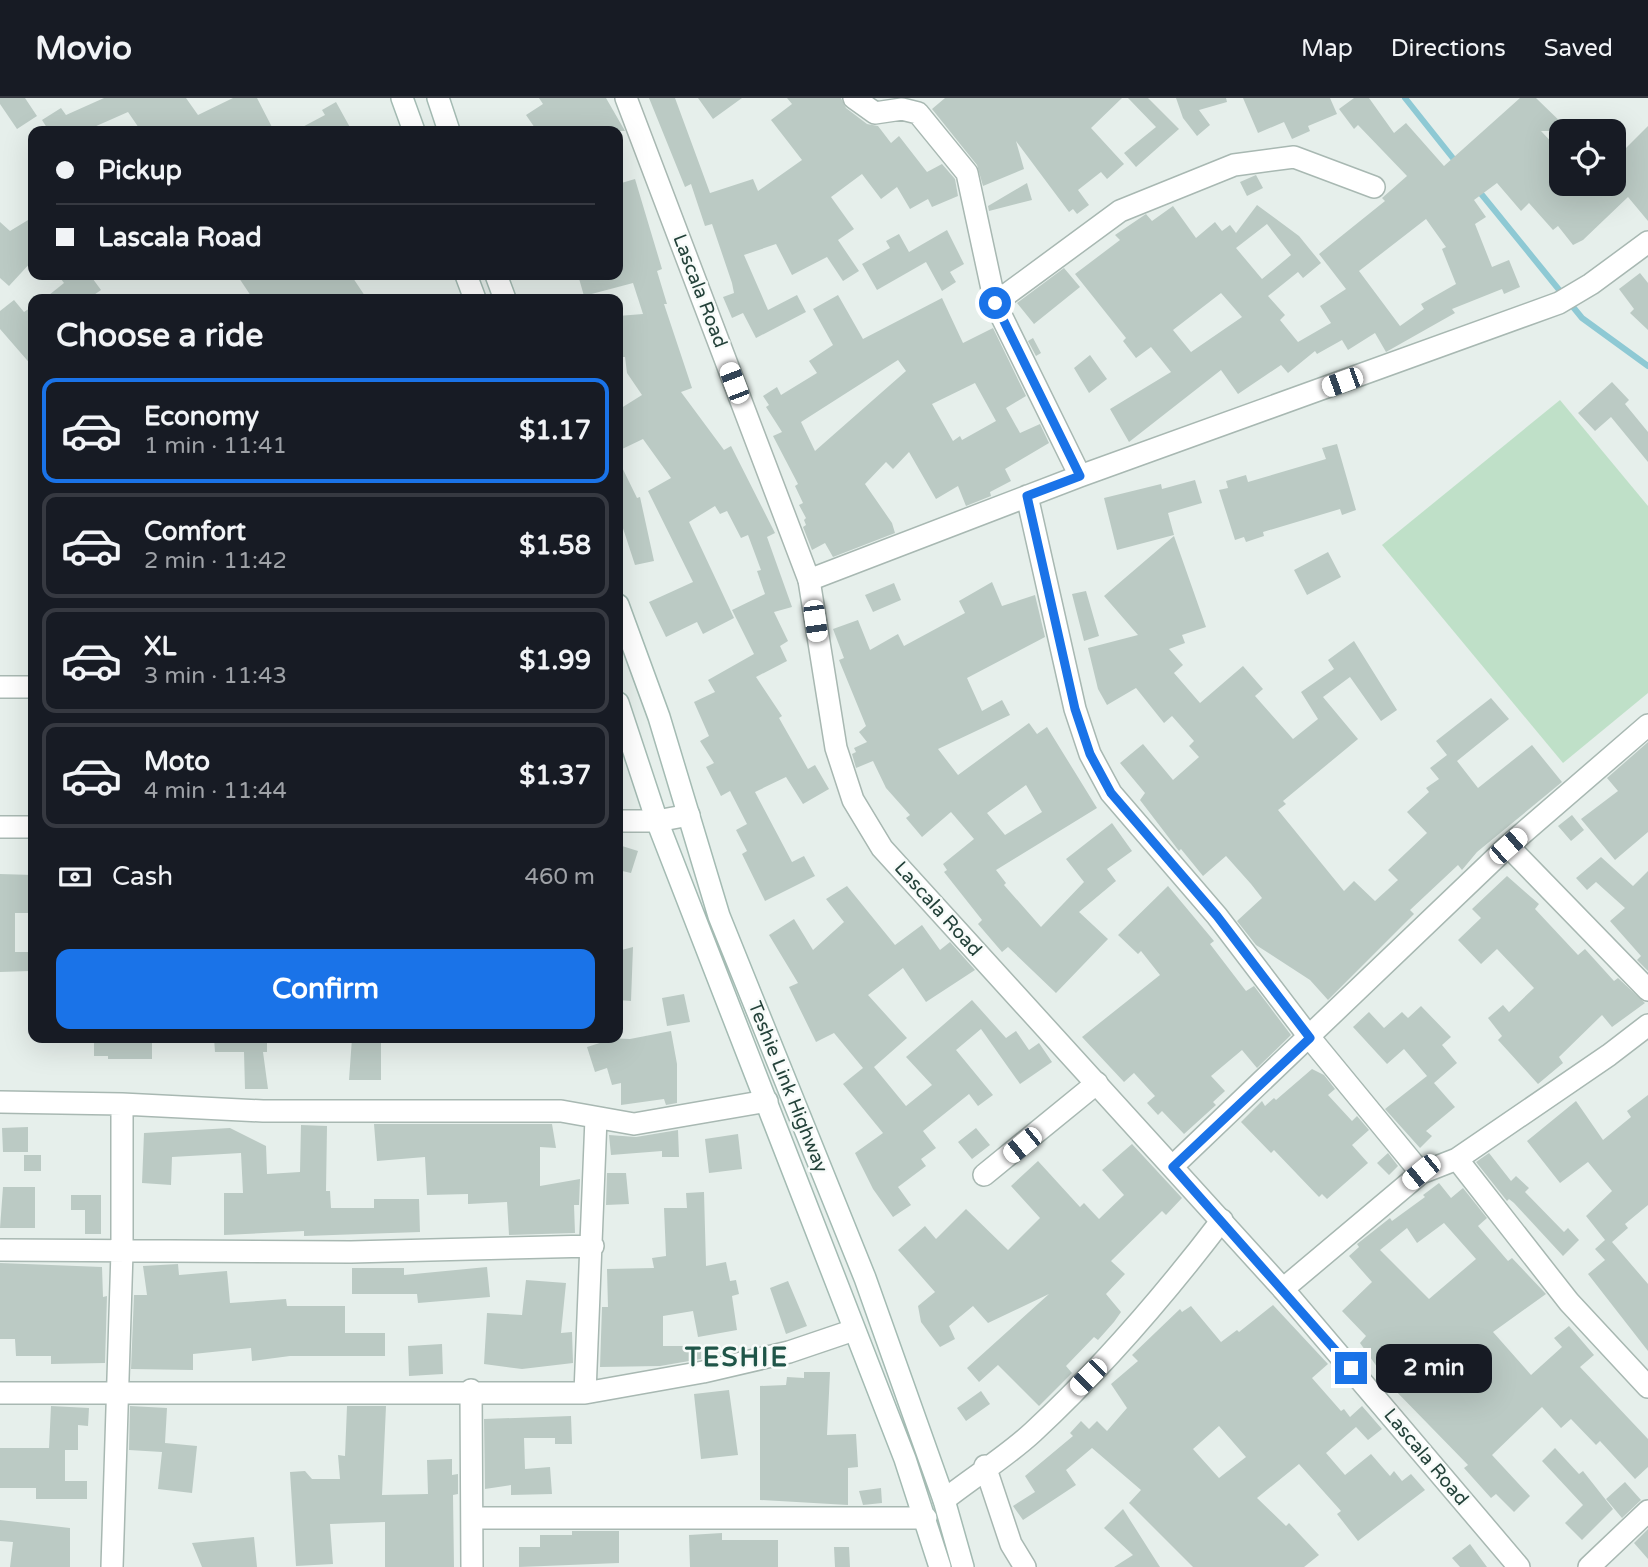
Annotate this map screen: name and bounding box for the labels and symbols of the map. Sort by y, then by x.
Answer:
street label: Lascala Road [668,231,732,351]
route start [979,287,1011,319]
car [717,360,752,406]
car [1319,365,1366,399]
car [802,599,829,643]
car [1486,824,1531,868]
street label: Lascala Road [890,857,986,961]
street label: Teshie Link Highway [744,998,832,1176]
car [1000,1124,1045,1166]
car [1399,1151,1444,1193]
district label: TESHIE [684,1342,789,1373]
callout: 2 min [1376,1344,1491,1392]
route end [1335,1352,1367,1384]
car [1066,1355,1111,1399]
street label: Lascala Road [1379,1404,1473,1510]

